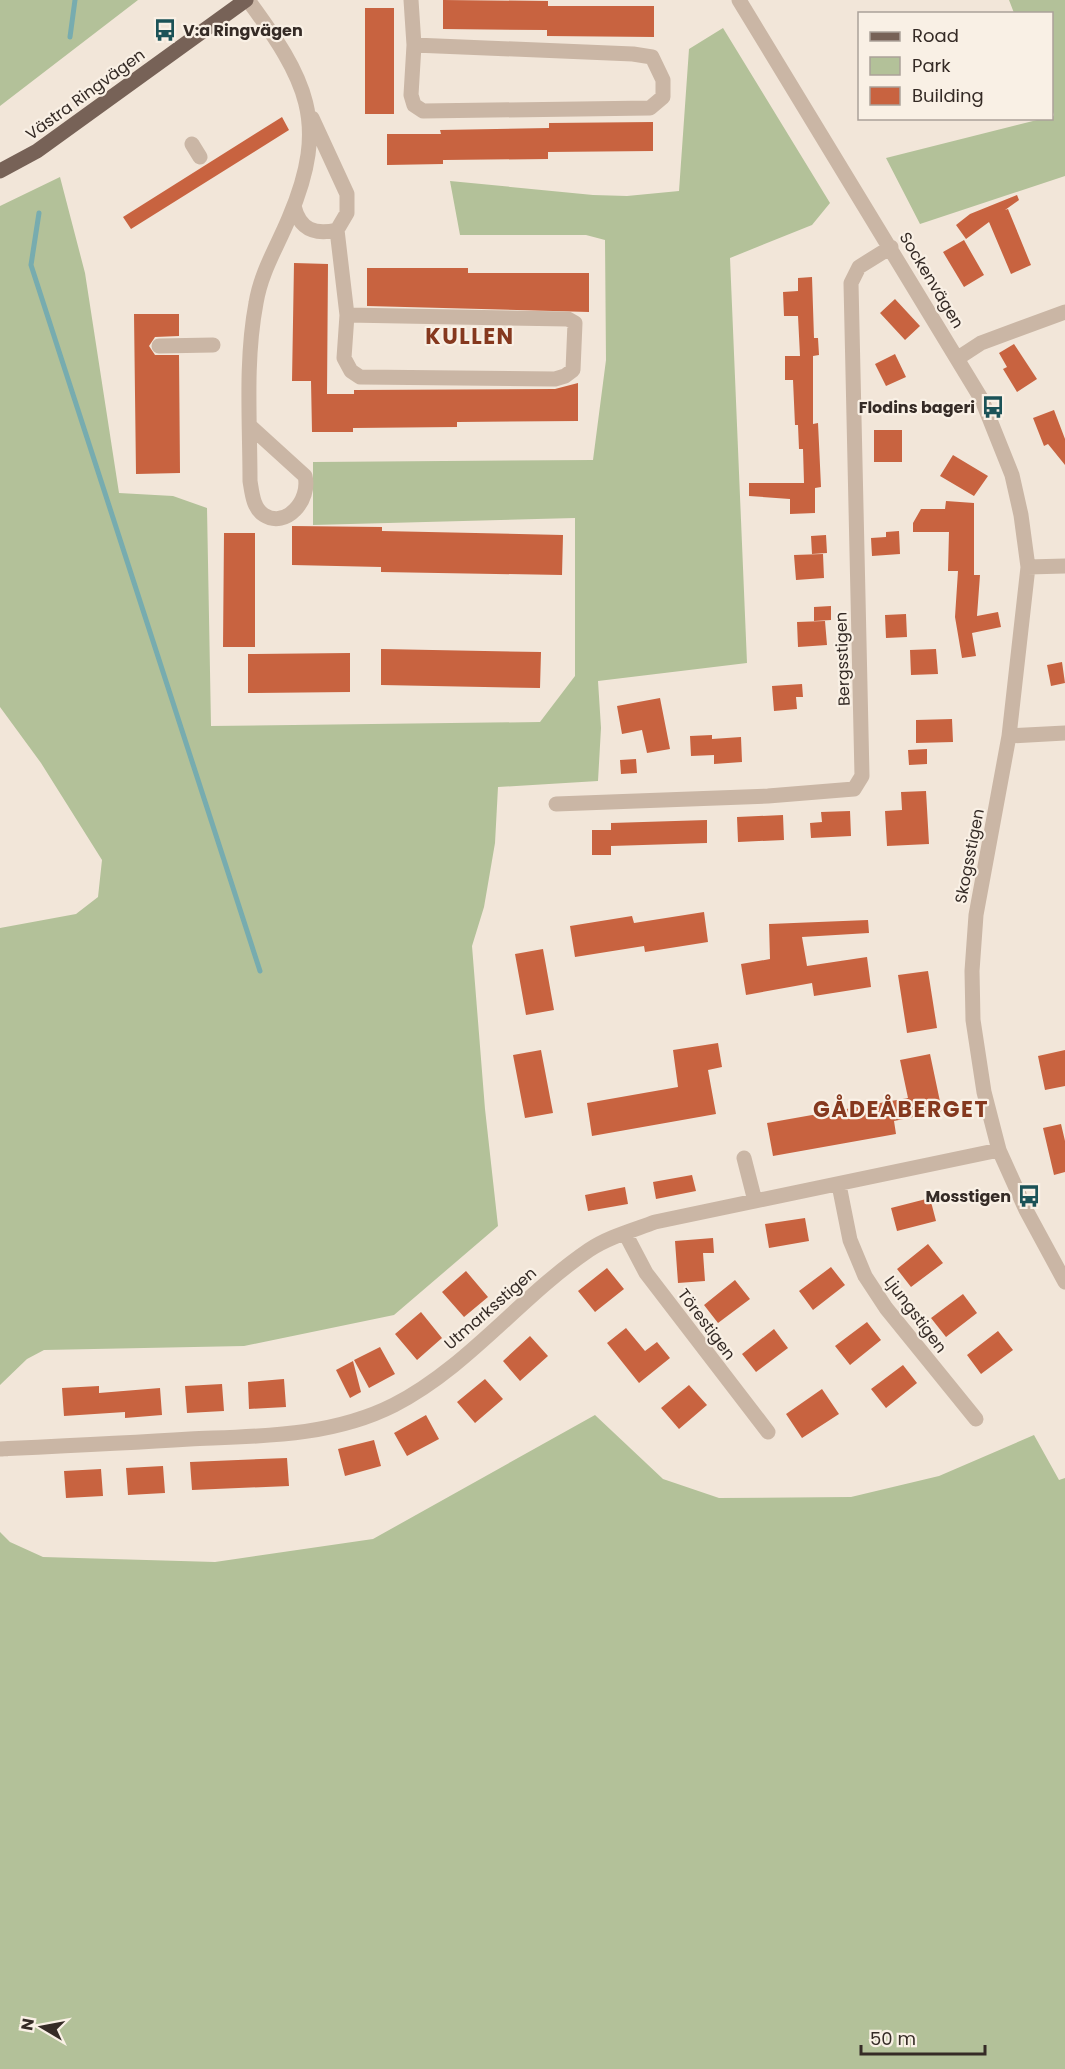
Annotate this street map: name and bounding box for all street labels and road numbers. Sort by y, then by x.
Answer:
street label: Västra Ringvägen [21,43,150,146]
street label: Sockenvägen [894,228,969,333]
street label: Bergsstigen [829,612,856,706]
street label: Skogsstigen [949,807,990,905]
street label: Utmarksstigen [439,1262,541,1355]
street label: Ljungstigen [879,1271,952,1358]
street label: Törestigen [672,1284,741,1365]

